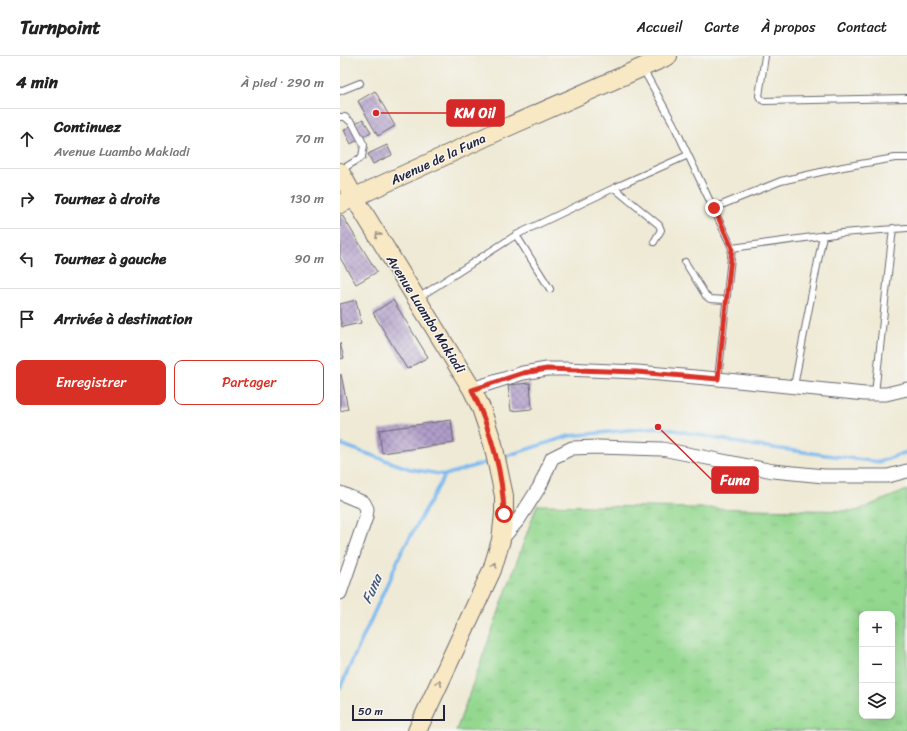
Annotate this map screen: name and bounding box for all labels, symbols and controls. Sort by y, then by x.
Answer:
text: Turnpoint [20,11,101,44]
text: Accueil [637,15,683,40]
text: Carte [705,15,739,40]
text: À propos [761,15,815,40]
text: Contact [837,15,887,40]
text: 4 min [16,67,58,97]
text: À pied · 290 m [241,71,324,94]
callout: KM Oil [447,100,504,126]
text: KM Oil [453,101,497,126]
text: Continuez [54,114,121,140]
text: 70 m [295,127,324,150]
street label: Avenue de la Funa [386,127,490,192]
icon: ahead [16,128,38,150]
text: Avenue Luambo Makiadi [54,140,190,163]
text: Tournez à droite [54,186,160,212]
text: 130 m [290,187,324,210]
icon: right [16,188,38,210]
route end [705,199,723,217]
one-way arrow [375,232,382,239]
text: Tournez à gauche [54,246,166,272]
text: 90 m [294,247,324,270]
icon: left [16,248,38,270]
street label: Avenue Luambo Makiadi [380,250,472,378]
text: Arrivée à destination [54,306,192,332]
icon: arrive [16,308,38,330]
button: Enregistrer [16,360,166,405]
button: Partager [174,360,324,405]
callout: Funa [712,467,758,493]
text: Funa [719,468,751,493]
route start [495,505,513,523]
one-way arrow [489,562,498,569]
water label: Funa [355,569,390,608]
map controls [859,611,895,719]
button: + [859,611,895,647]
button: − [859,647,895,683]
one-way arrow [434,680,442,687]
button: layers [859,683,895,719]
text: 50 m [358,702,383,721]
scale bar [352,703,445,722]

